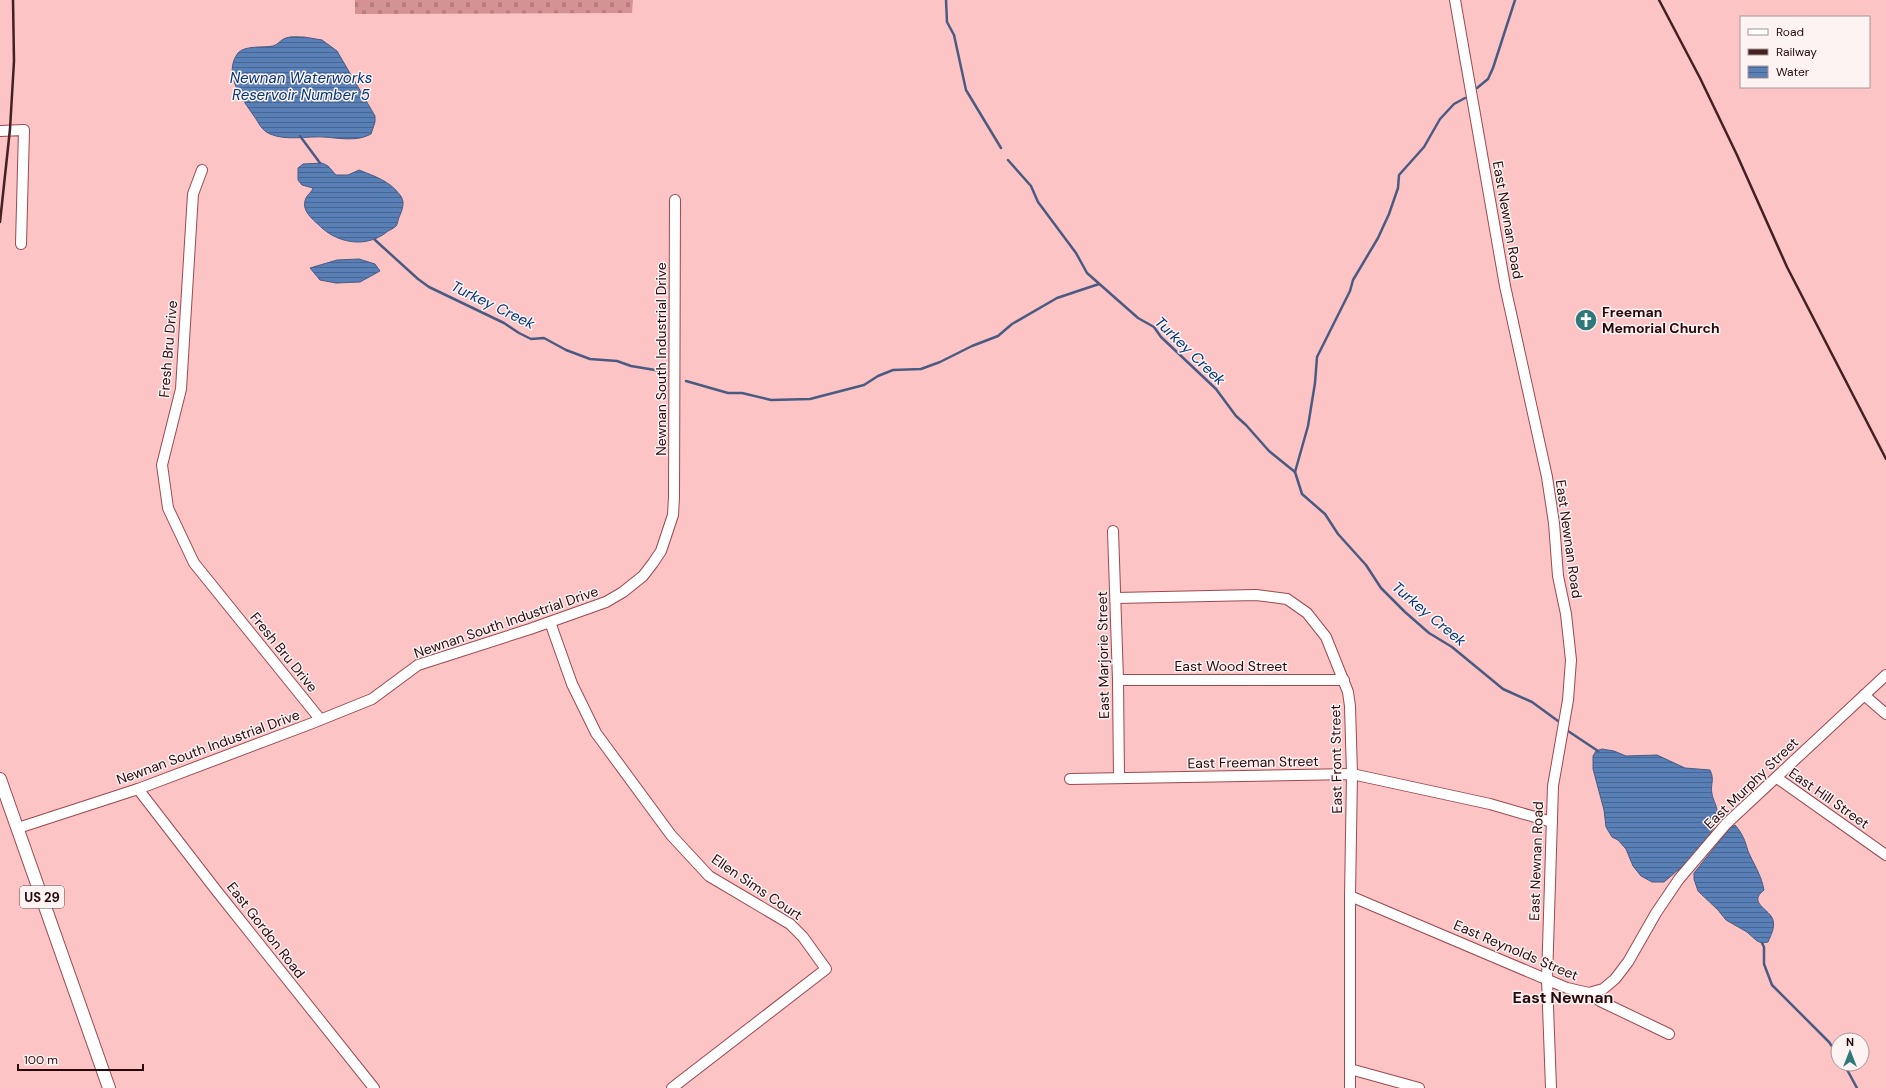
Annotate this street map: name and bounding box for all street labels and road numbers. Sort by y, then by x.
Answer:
street label: East Newnan Road [1489,160,1527,280]
street label: Newnan South Industrial Drive [652,262,670,456]
street label: Fresh Bru Drive [155,300,181,398]
street label: East Newnan Road [1552,479,1586,599]
street label: Newnan South Industrial Drive [412,582,601,662]
street label: East Marjorie Street [1093,591,1113,719]
street label: Fresh Bru Drive [246,608,322,696]
street label: East Wood Street [1174,657,1288,675]
street label: East Front Street [1326,704,1346,814]
street label: Newnan South Industrial Drive [114,705,302,789]
street label: East Murphy Street [1700,733,1802,833]
street label: East Freeman Street [1187,752,1319,772]
street label: East Hill Street [1785,764,1873,832]
street label: East Newnan Road [1525,801,1547,921]
street label: Ellen Sims Court [708,850,806,924]
street label: East Gordon Road [223,878,309,982]
road number: US 29 [20,886,64,908]
street label: East Reynolds Street [1451,916,1581,984]

